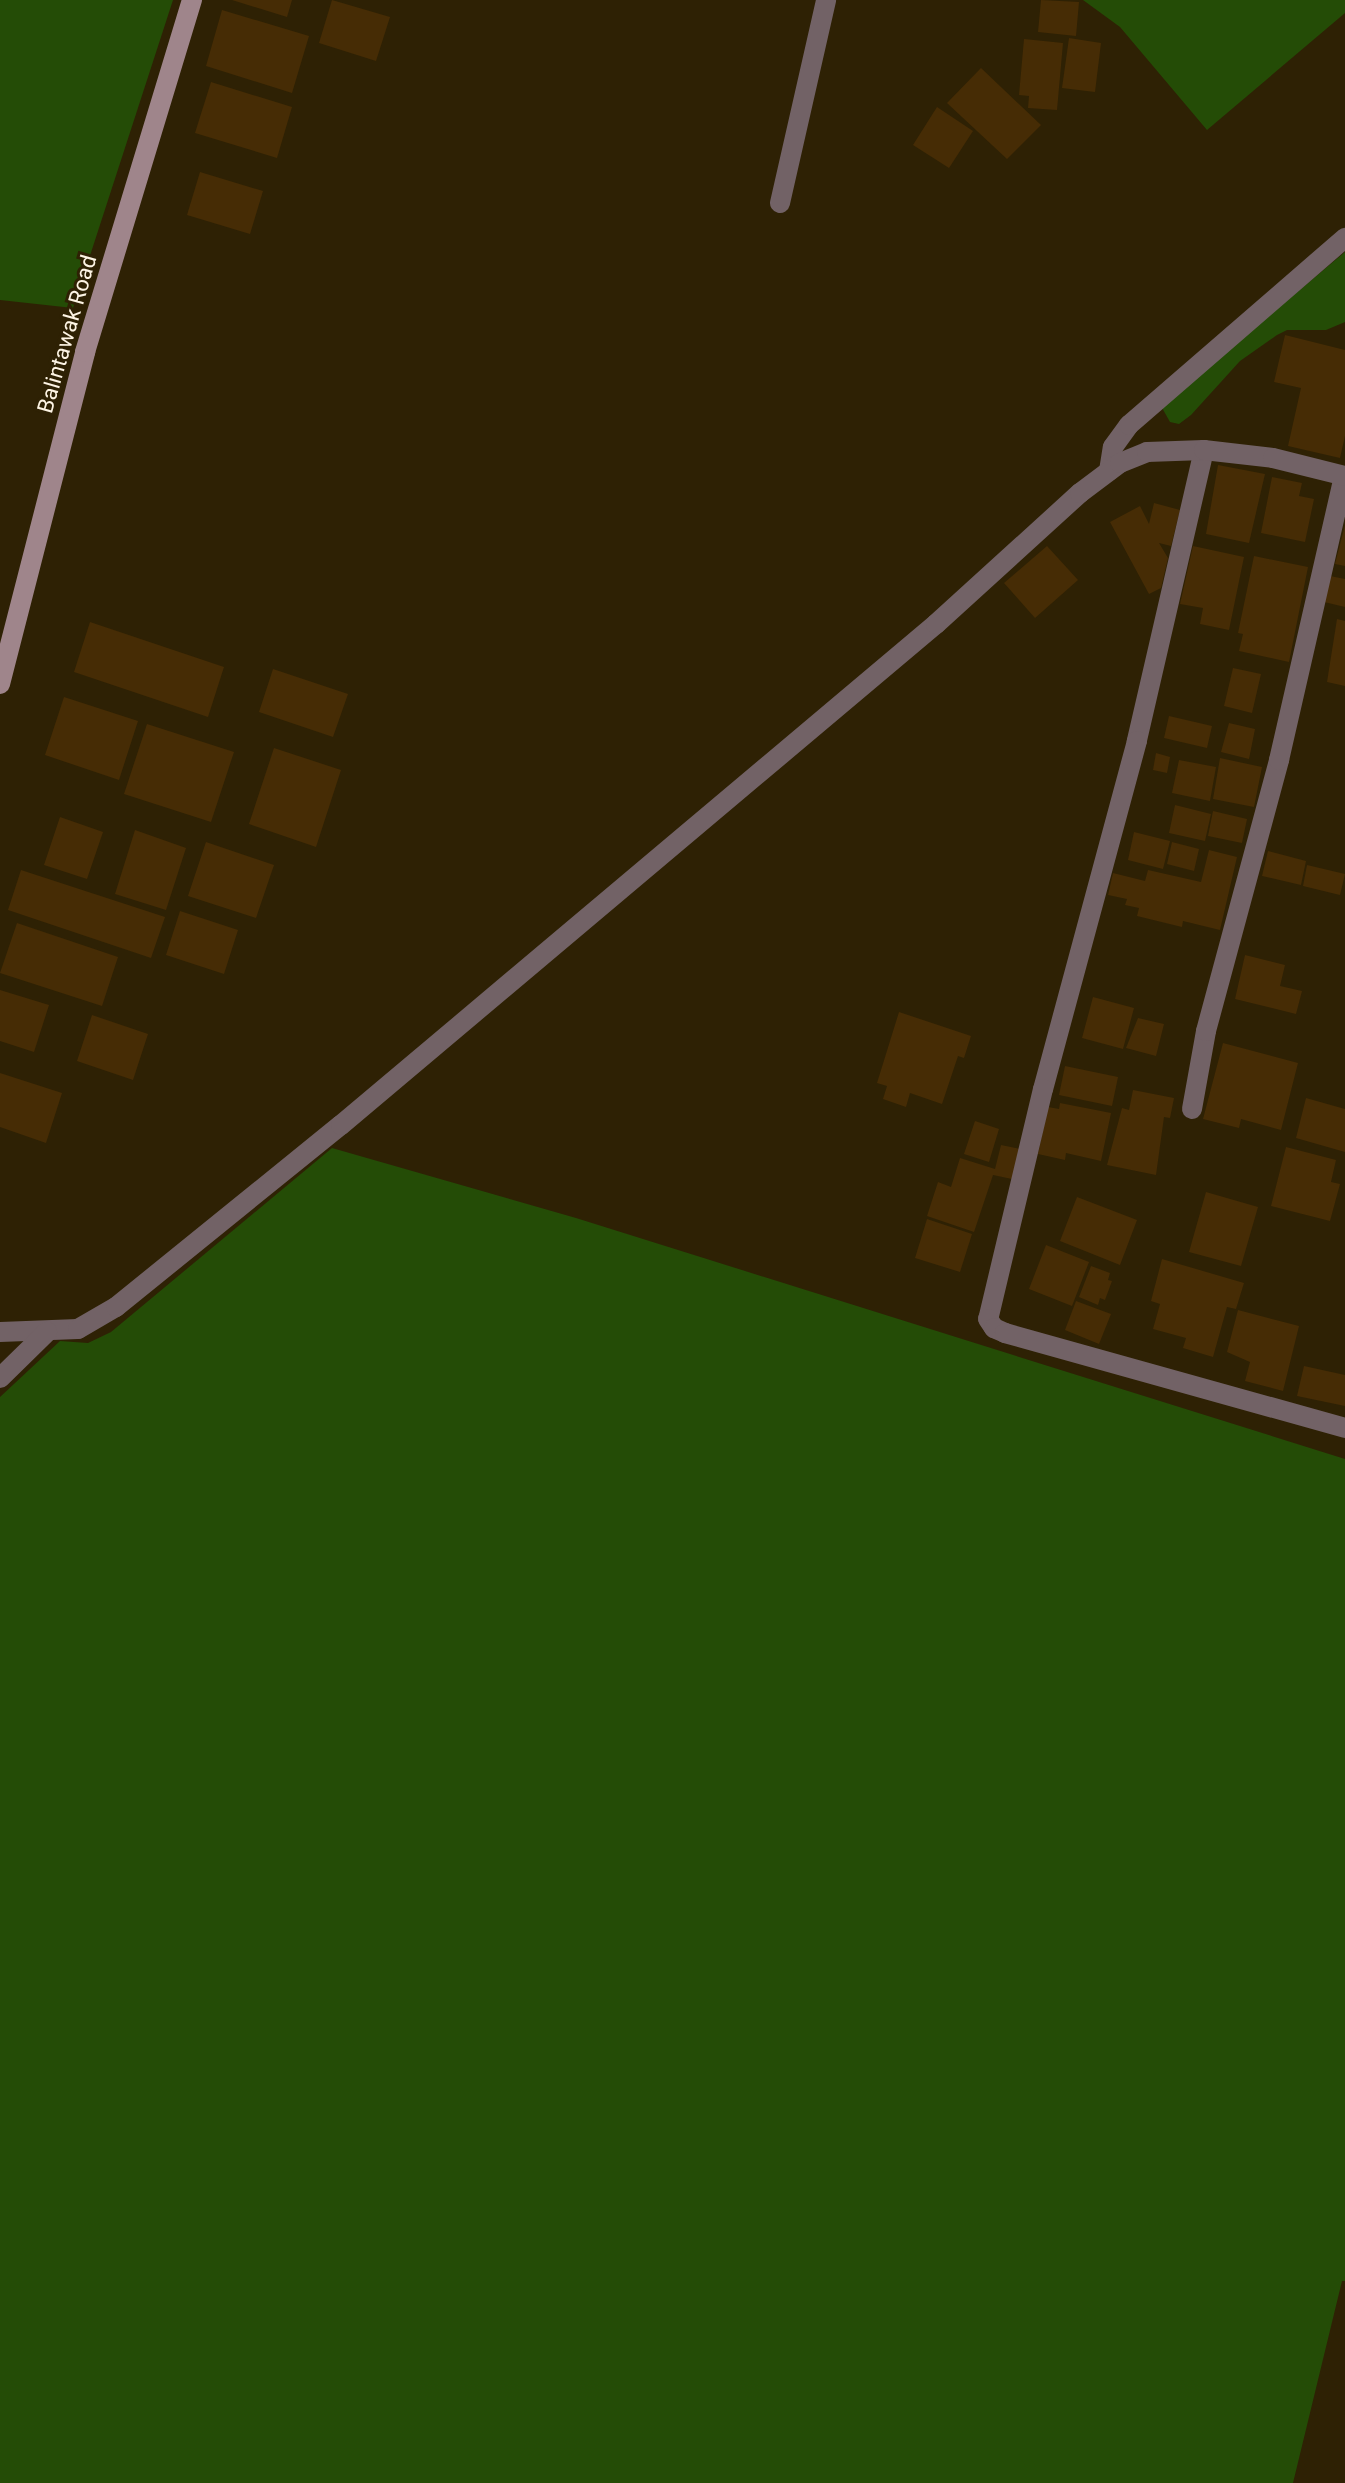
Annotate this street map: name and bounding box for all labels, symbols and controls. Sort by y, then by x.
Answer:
street label: Balintawak Road [32,252,102,416]

